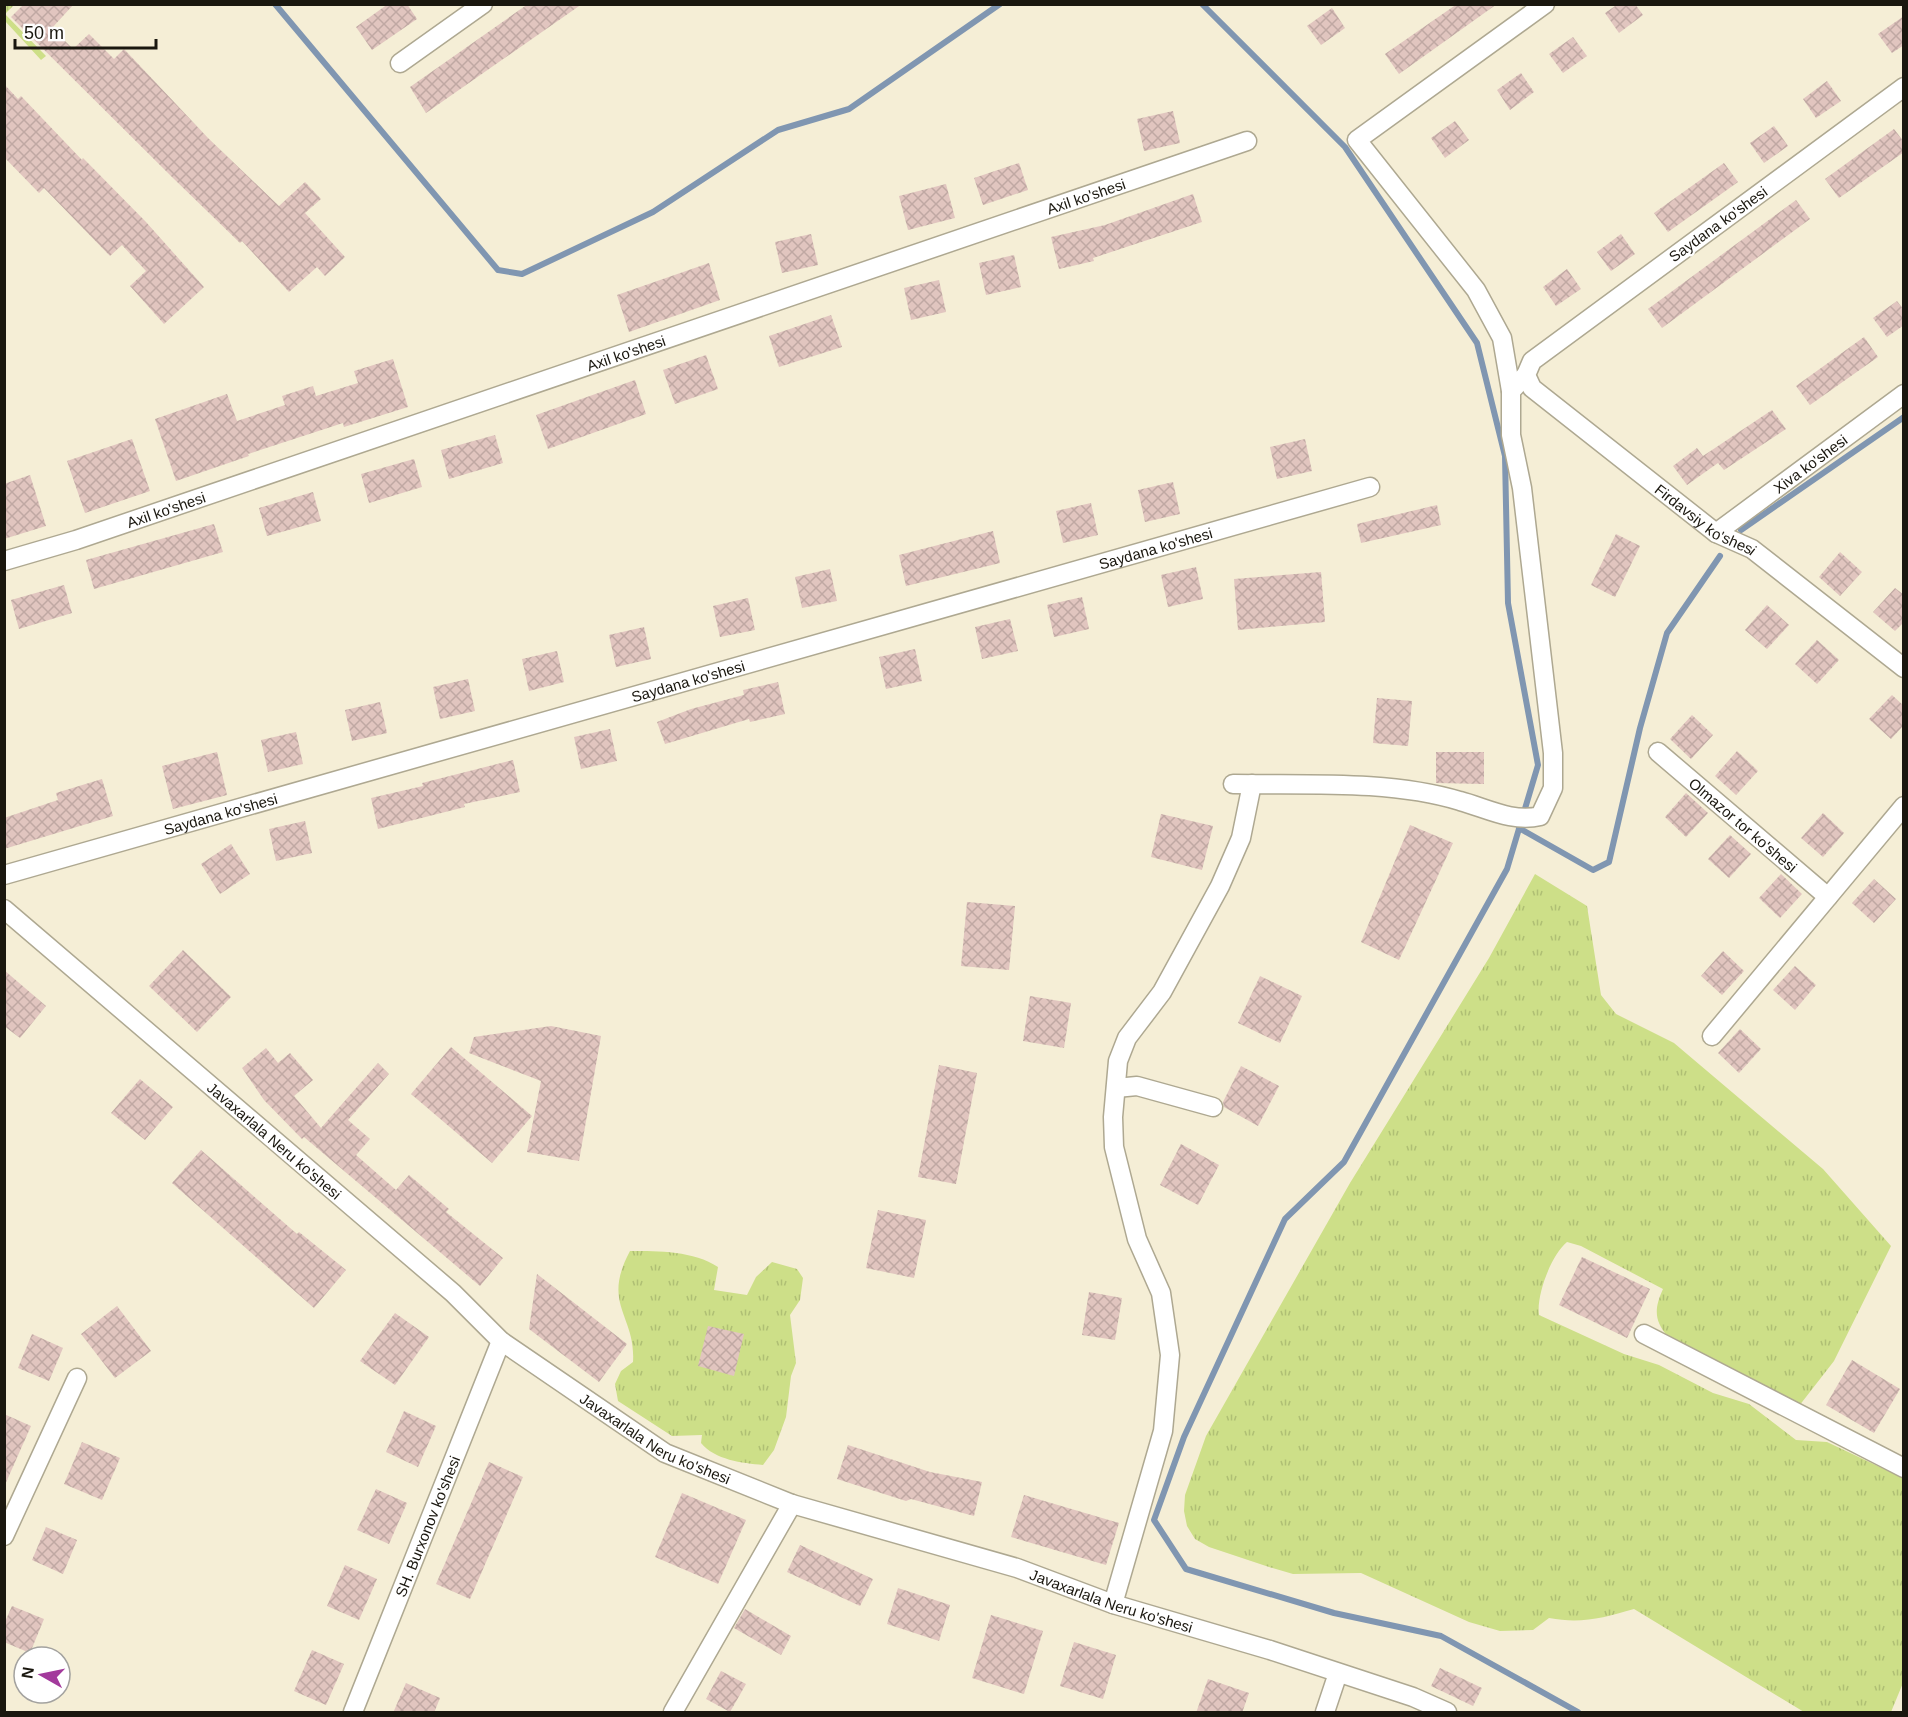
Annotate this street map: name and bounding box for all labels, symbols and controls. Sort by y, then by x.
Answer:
scale bar [15,12,156,50]
text: 50 m [24,23,64,43]
street label: Axil ko'shesi [1044,175,1128,217]
street label: Saydana ko'shesi [1666,183,1770,265]
street label: Axil ko'shesi [584,331,668,374]
street label: Xiva ko'shesi [1770,431,1850,496]
street label: Firdavsiy ko'shesi [1652,480,1760,558]
street label: Axil ko'shesi [124,488,208,531]
street label: Saydana ko'shesi [1097,524,1214,572]
street label: Saydana ko'shesi [629,657,747,705]
street label: Olmazor tor ko'shesi [1686,774,1801,875]
street label: Saydana ko'shesi [162,789,279,838]
street label: Javaxarlala Neru ko'shesi [204,1079,345,1202]
street label: Javaxarlala Neru ko'shesi [577,1389,733,1487]
street label: SH. Burxonov ko'shesi [391,1453,463,1599]
street label: Javaxarlala Neru ko'shesi [1028,1565,1195,1635]
north arrow [12,1645,72,1705]
text: N [18,1666,37,1680]

